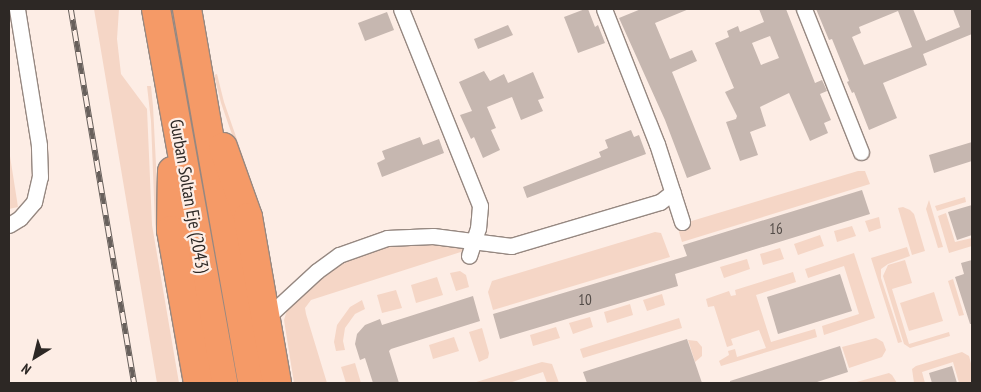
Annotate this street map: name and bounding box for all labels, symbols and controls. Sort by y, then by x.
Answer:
street label: Gurban Soltan Eje (2043) [165,118,213,274]
house number: 16 [769,220,783,238]
house number: 10 [578,291,592,309]
north arrow [10,332,60,382]
text: N [18,360,35,379]

